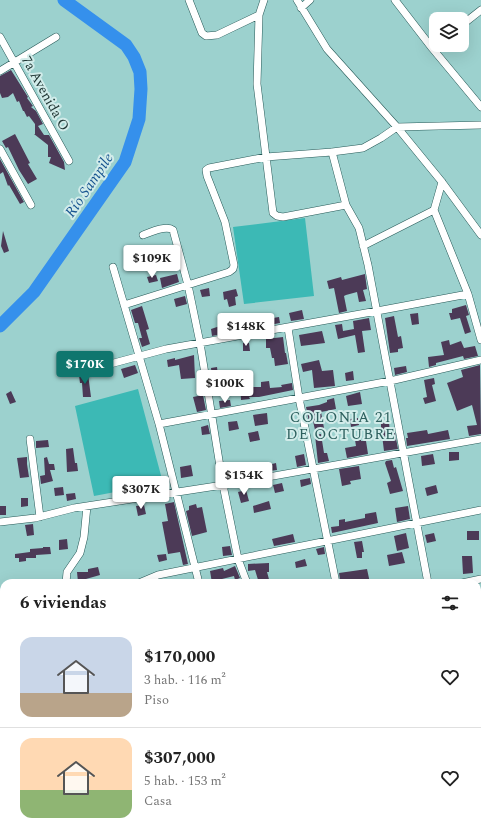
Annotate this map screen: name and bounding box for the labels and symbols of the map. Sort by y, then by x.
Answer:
street label: 7a Avenida O [16,52,75,135]
water label: Río Sampile [59,148,120,222]
pin: $109K [124,245,180,279]
pin: $148K [218,313,274,347]
pin: $170K [57,351,113,385]
pin: $100K [197,370,253,404]
district label: COLONIA 21 DE OCTUBRE [286,406,396,446]
pin: $154K [216,462,272,496]
pin: $307K [113,476,169,510]

